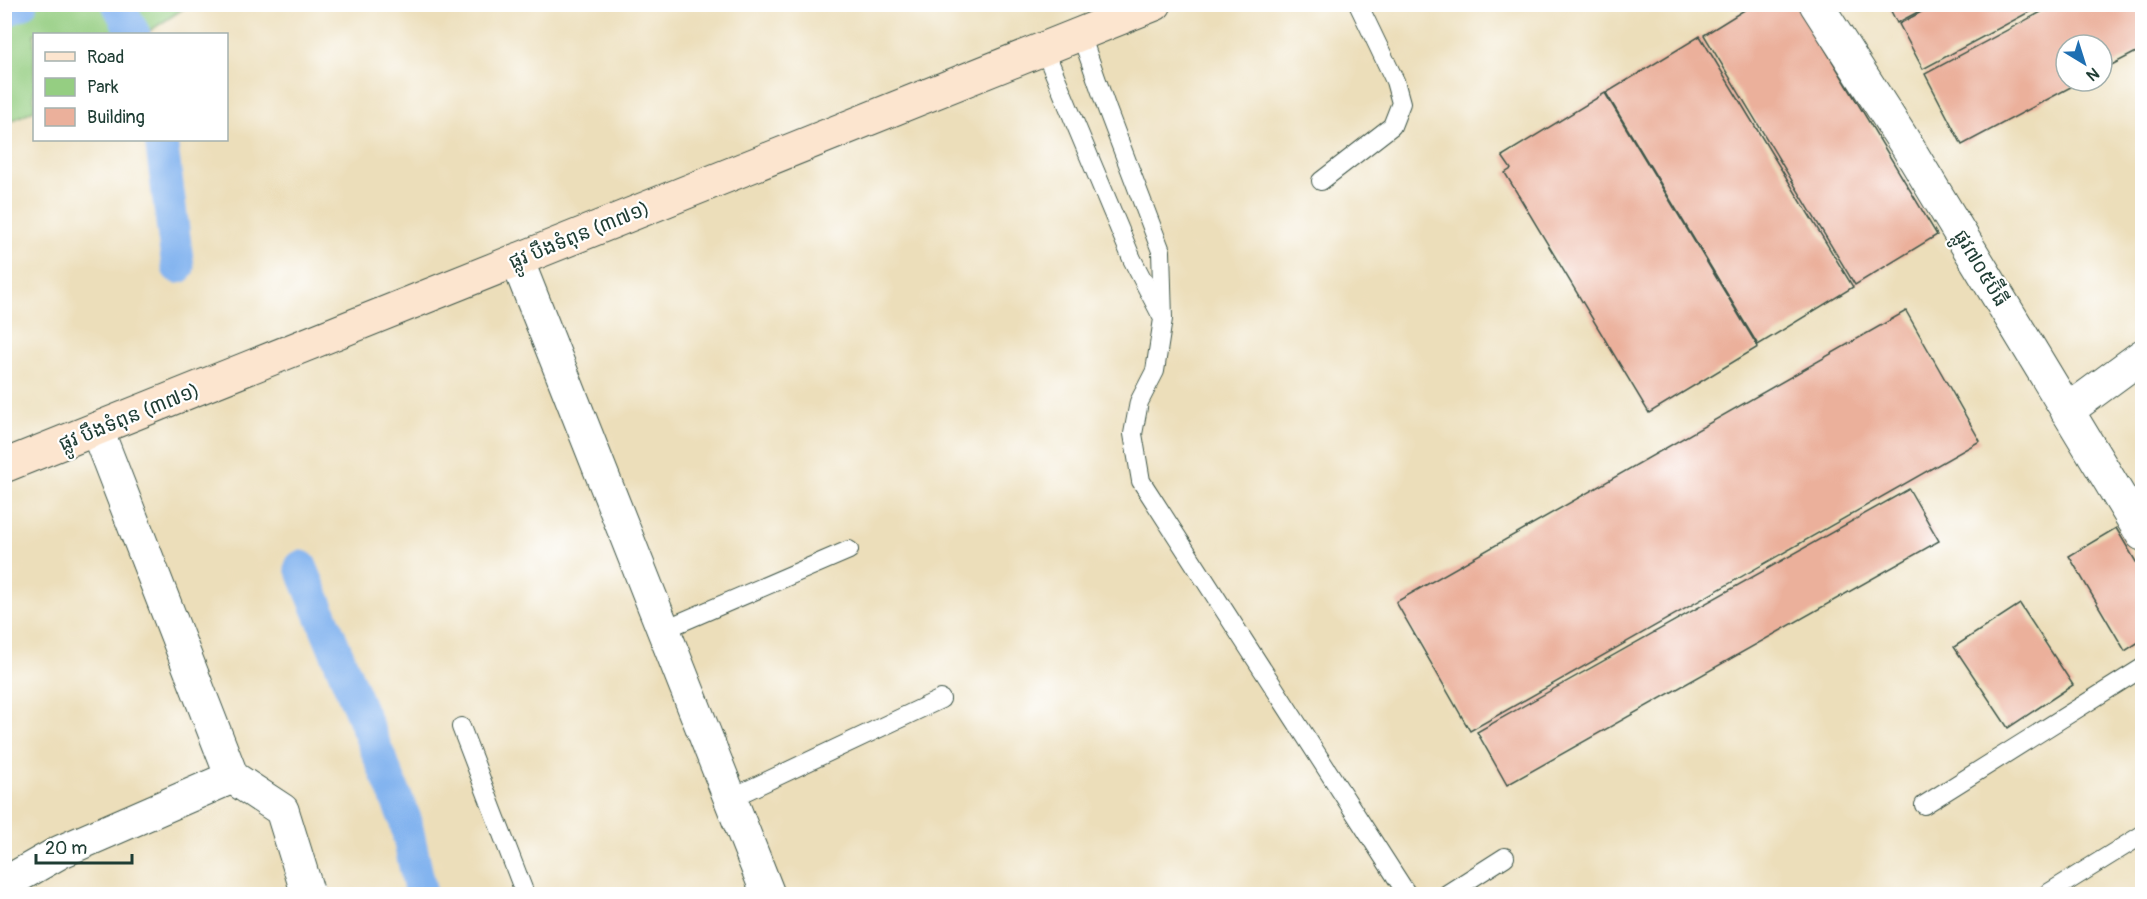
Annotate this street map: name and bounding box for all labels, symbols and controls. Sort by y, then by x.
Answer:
legend [33,33,228,141]
north arrow [2054,33,2114,93]
text: Road [87,46,124,69]
text: N [2082,63,2103,85]
text: Park [87,76,119,99]
text: Building [87,106,145,129]
street label: ផ្លូវ បឹងទំពុន (៣៧១) [505,195,655,280]
street label: ផ្លូវ៧០៥ប៊ីធី [1943,224,2016,314]
street label: ផ្លូវ បឹងទំពុន (៣៧១) [55,377,205,462]
scale bar [36,827,132,865]
text: 20 m [45,837,87,860]

